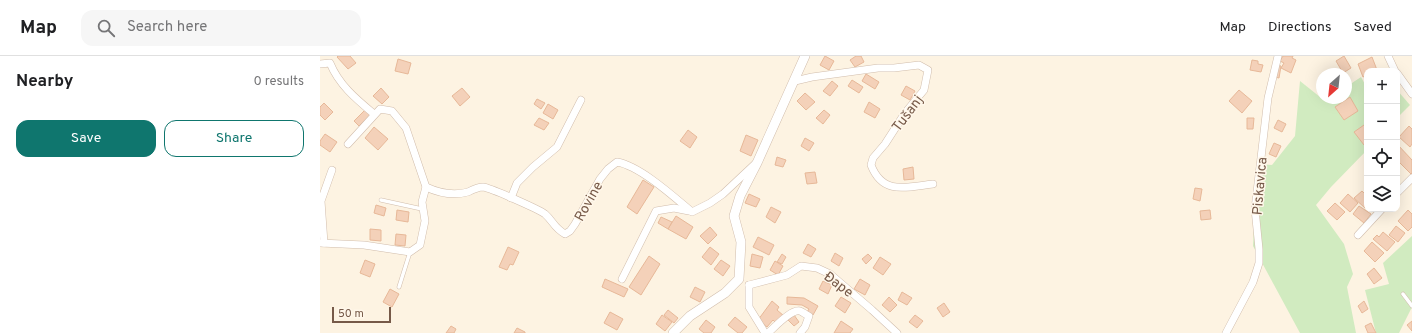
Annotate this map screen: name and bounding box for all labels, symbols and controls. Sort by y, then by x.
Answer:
search box [81,10,361,46]
text: Map [20,16,57,40]
icon: search [95,17,117,39]
text: Search here [127,18,207,37]
text: Map [1220,19,1246,36]
text: Directions [1268,19,1332,36]
text: Saved [1354,19,1392,36]
north arrow [1316,68,1352,104]
map controls [1364,68,1400,212]
button: + [1364,68,1400,104]
text: Nearby [16,71,73,93]
text: 0 results [253,74,304,90]
street label: Tušanj [889,92,927,136]
button: − [1364,104,1400,140]
button: Save [16,120,156,157]
button: Share [164,120,304,157]
button: locate [1364,140,1400,176]
street label: Piskavica [1249,156,1272,216]
button: layers [1364,176,1400,212]
street label: Rovine [571,179,607,225]
street label: Đape [820,269,856,302]
scale bar [332,305,391,324]
text: 50 m [338,307,364,321]

